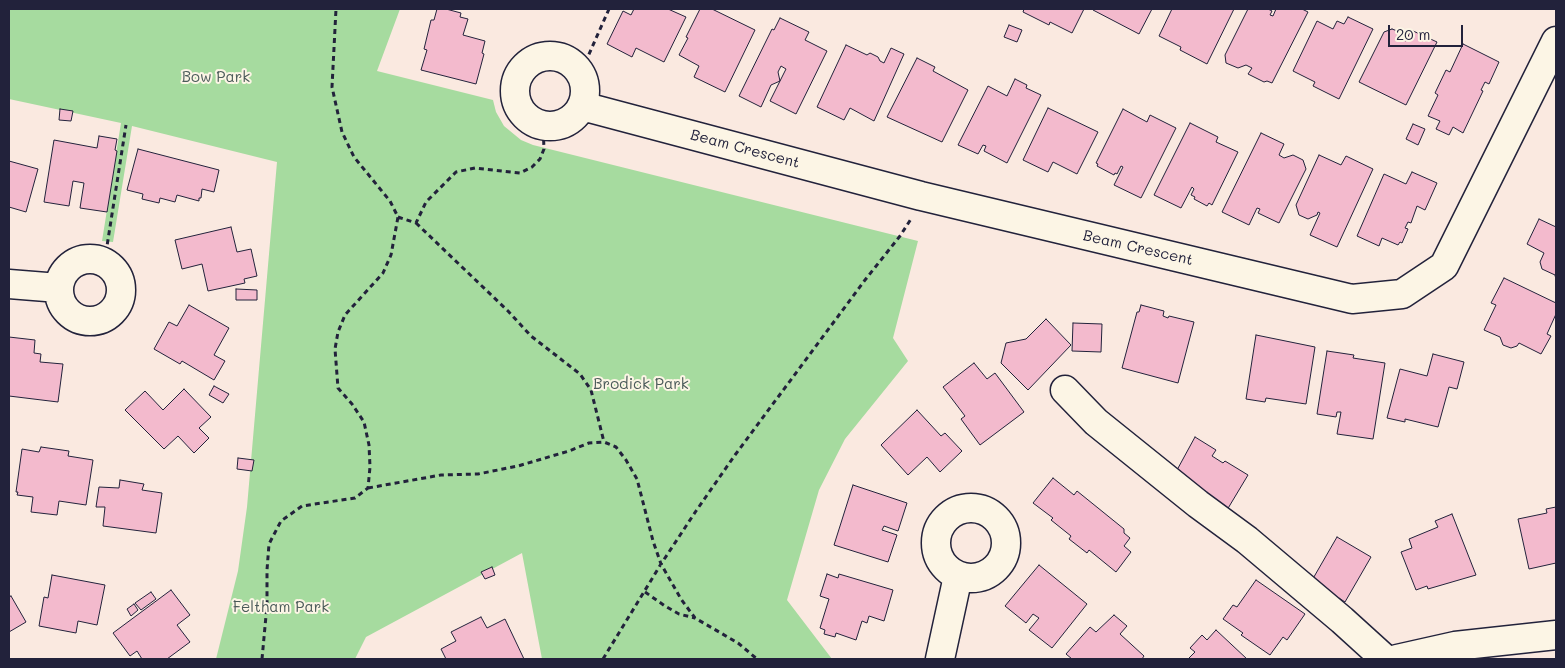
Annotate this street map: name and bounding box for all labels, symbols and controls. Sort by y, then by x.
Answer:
scale bar [1390,15,1465,47]
text: 20 m [1396,24,1430,44]
park label: Bow Park [182,68,250,86]
street label: Beam Crescent [688,126,802,172]
street label: Beam Crescent [1081,227,1195,269]
park label: Brodick Park [593,375,689,393]
park label: Feltham Park [233,598,329,616]

